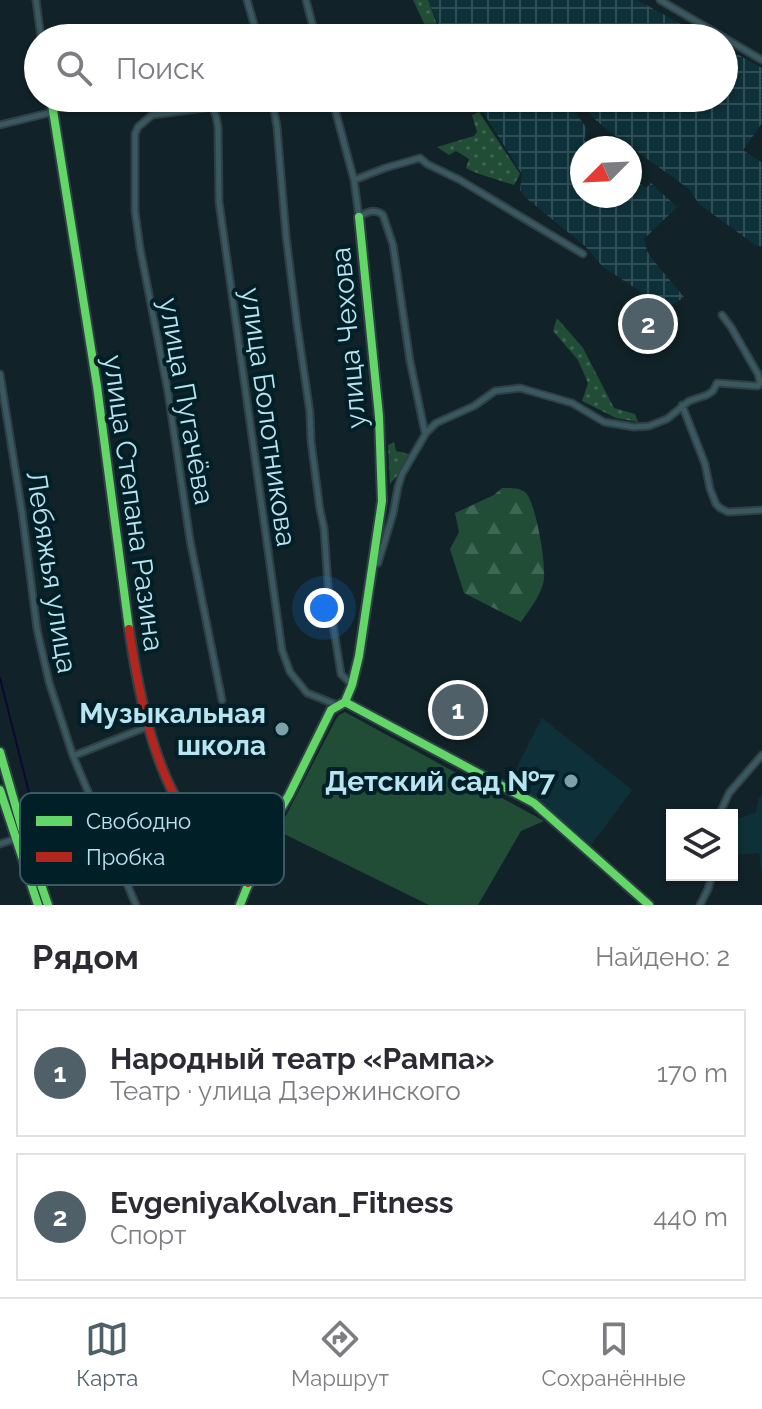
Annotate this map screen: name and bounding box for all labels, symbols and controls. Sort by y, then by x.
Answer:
search box [24,24,738,112]
icon: search [52,46,96,90]
text: Поиск [116,51,205,86]
north arrow [570,136,642,208]
street label: улица Чехова [324,246,373,430]
street label: улица Болотникова [234,286,303,549]
pin: 2 [622,294,674,354]
street label: улица Пугачёва [152,295,221,507]
street label: улица Степана Разина [96,353,171,653]
street label: Лебяжья улица [19,469,84,675]
your location [304,588,344,628]
pin: 1 [432,680,484,740]
place label: Музыкальная школа [79,697,266,762]
marker: Музыкальная школа [273,720,291,738]
place label: Детский сад №7 [325,765,555,798]
marker: Детский сад №7 [562,772,580,790]
legend [20,793,284,885]
text: Свободно [86,808,191,834]
map controls [666,809,738,881]
button: layers [666,809,738,881]
text: Пробка [86,844,165,870]
text: Рядом [32,937,139,977]
text: Найдено: 2 [595,942,730,972]
text: Народный театр «Рампа» [110,1041,495,1076]
text: 1 [54,1058,66,1088]
text: 170 m [657,1058,728,1088]
text: Театр · улица Дзержинского [110,1076,461,1106]
text: EvgeniyaKolvan_Fitness [110,1185,454,1220]
text: 2 [53,1202,67,1232]
text: 440 m [653,1202,728,1232]
text: Спорт [110,1220,187,1250]
tab: Карта [76,1317,138,1391]
tab: Маршрут [291,1317,389,1391]
tab: Сохранённые [542,1317,686,1391]

